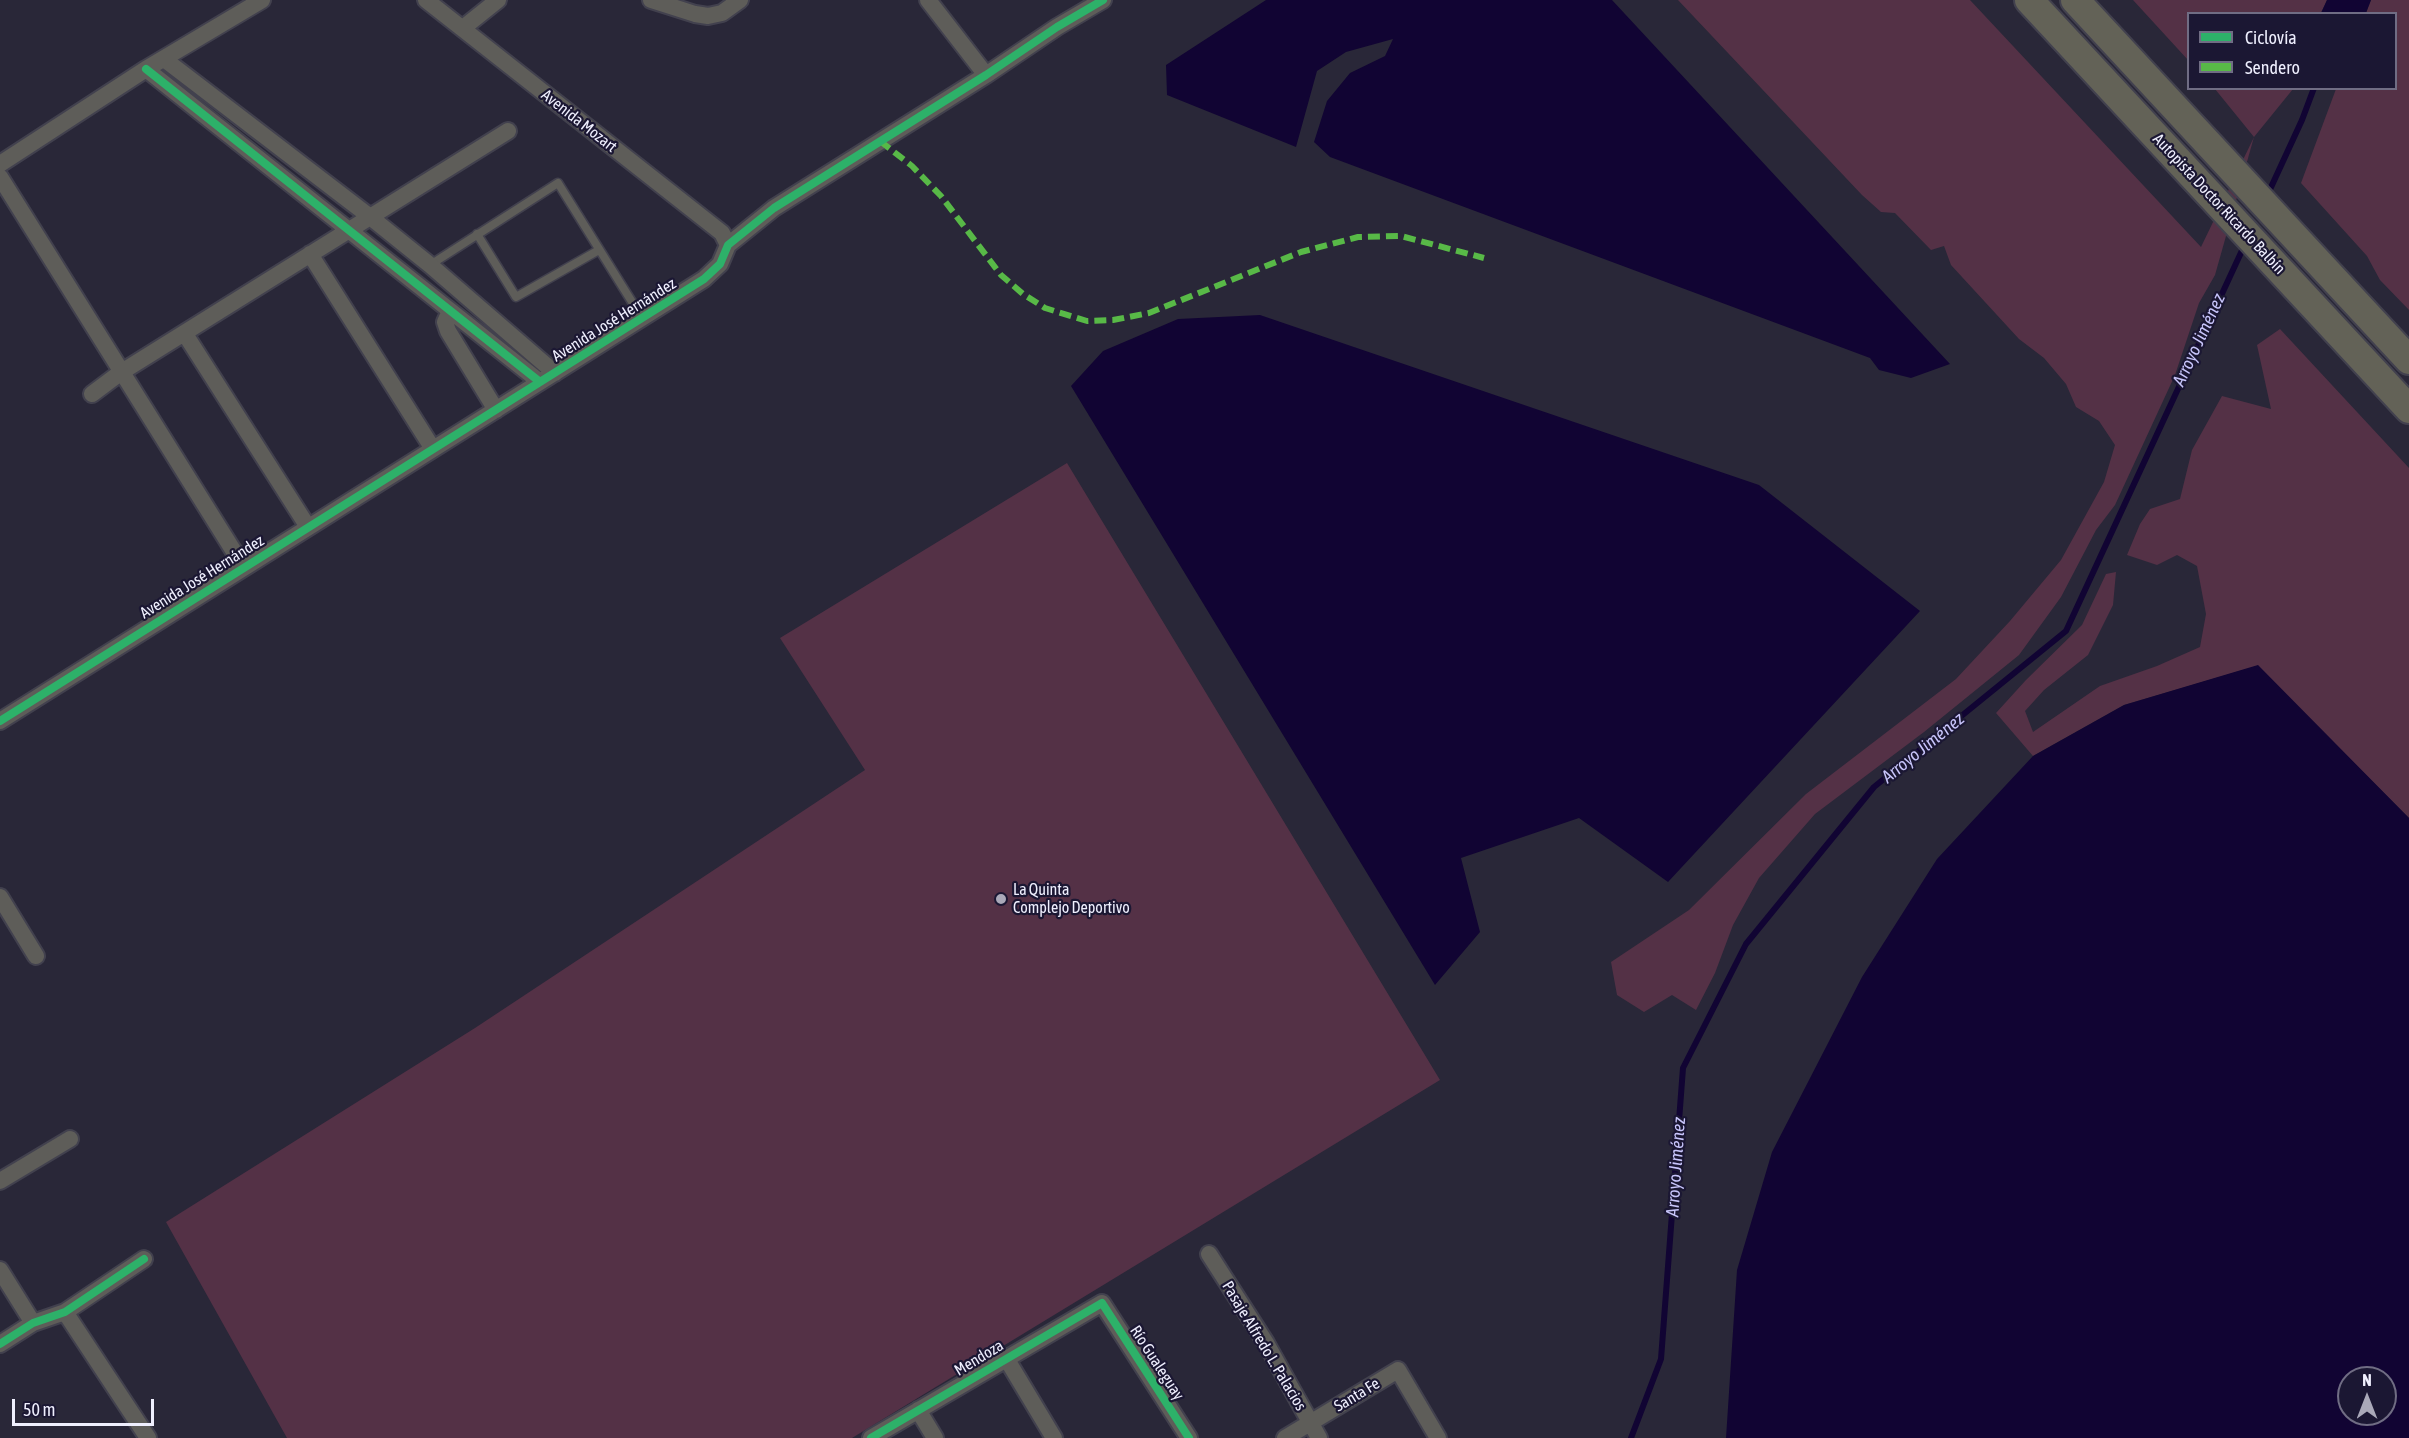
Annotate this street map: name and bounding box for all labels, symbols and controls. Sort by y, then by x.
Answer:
legend [2187,12,2397,90]
text: Ciclovía [2245,27,2297,48]
text: Sendero [2245,57,2300,78]
street label: Avenida Mozart [537,86,621,156]
street label: Autopista Doctor Ricardo Balbín [2149,130,2289,278]
street label: Avenida José Hernández [548,274,680,366]
water label: Arroyo Jiménez [2168,290,2230,390]
street label: Avenida José Hernández [136,531,268,623]
water label: Arroyo Jiménez [1877,708,1969,788]
place label: La Quinta Complejo Deportivo [1013,880,1130,918]
marker: La Quinta Complejo Deportivo [994,892,1008,906]
water label: Arroyo Jiménez [1662,1116,1690,1218]
street label: Pasaje Alfredo L. Palacios [1218,1278,1310,1414]
street label: Río Gualeguay [1126,1322,1188,1404]
street label: Mendoza [951,1336,1007,1380]
north arrow [2337,1366,2397,1426]
text: N [2362,1371,2372,1389]
street label: Santa Fe [1331,1374,1383,1416]
scale bar [15,1387,158,1425]
text: 50 m [23,1399,55,1420]

